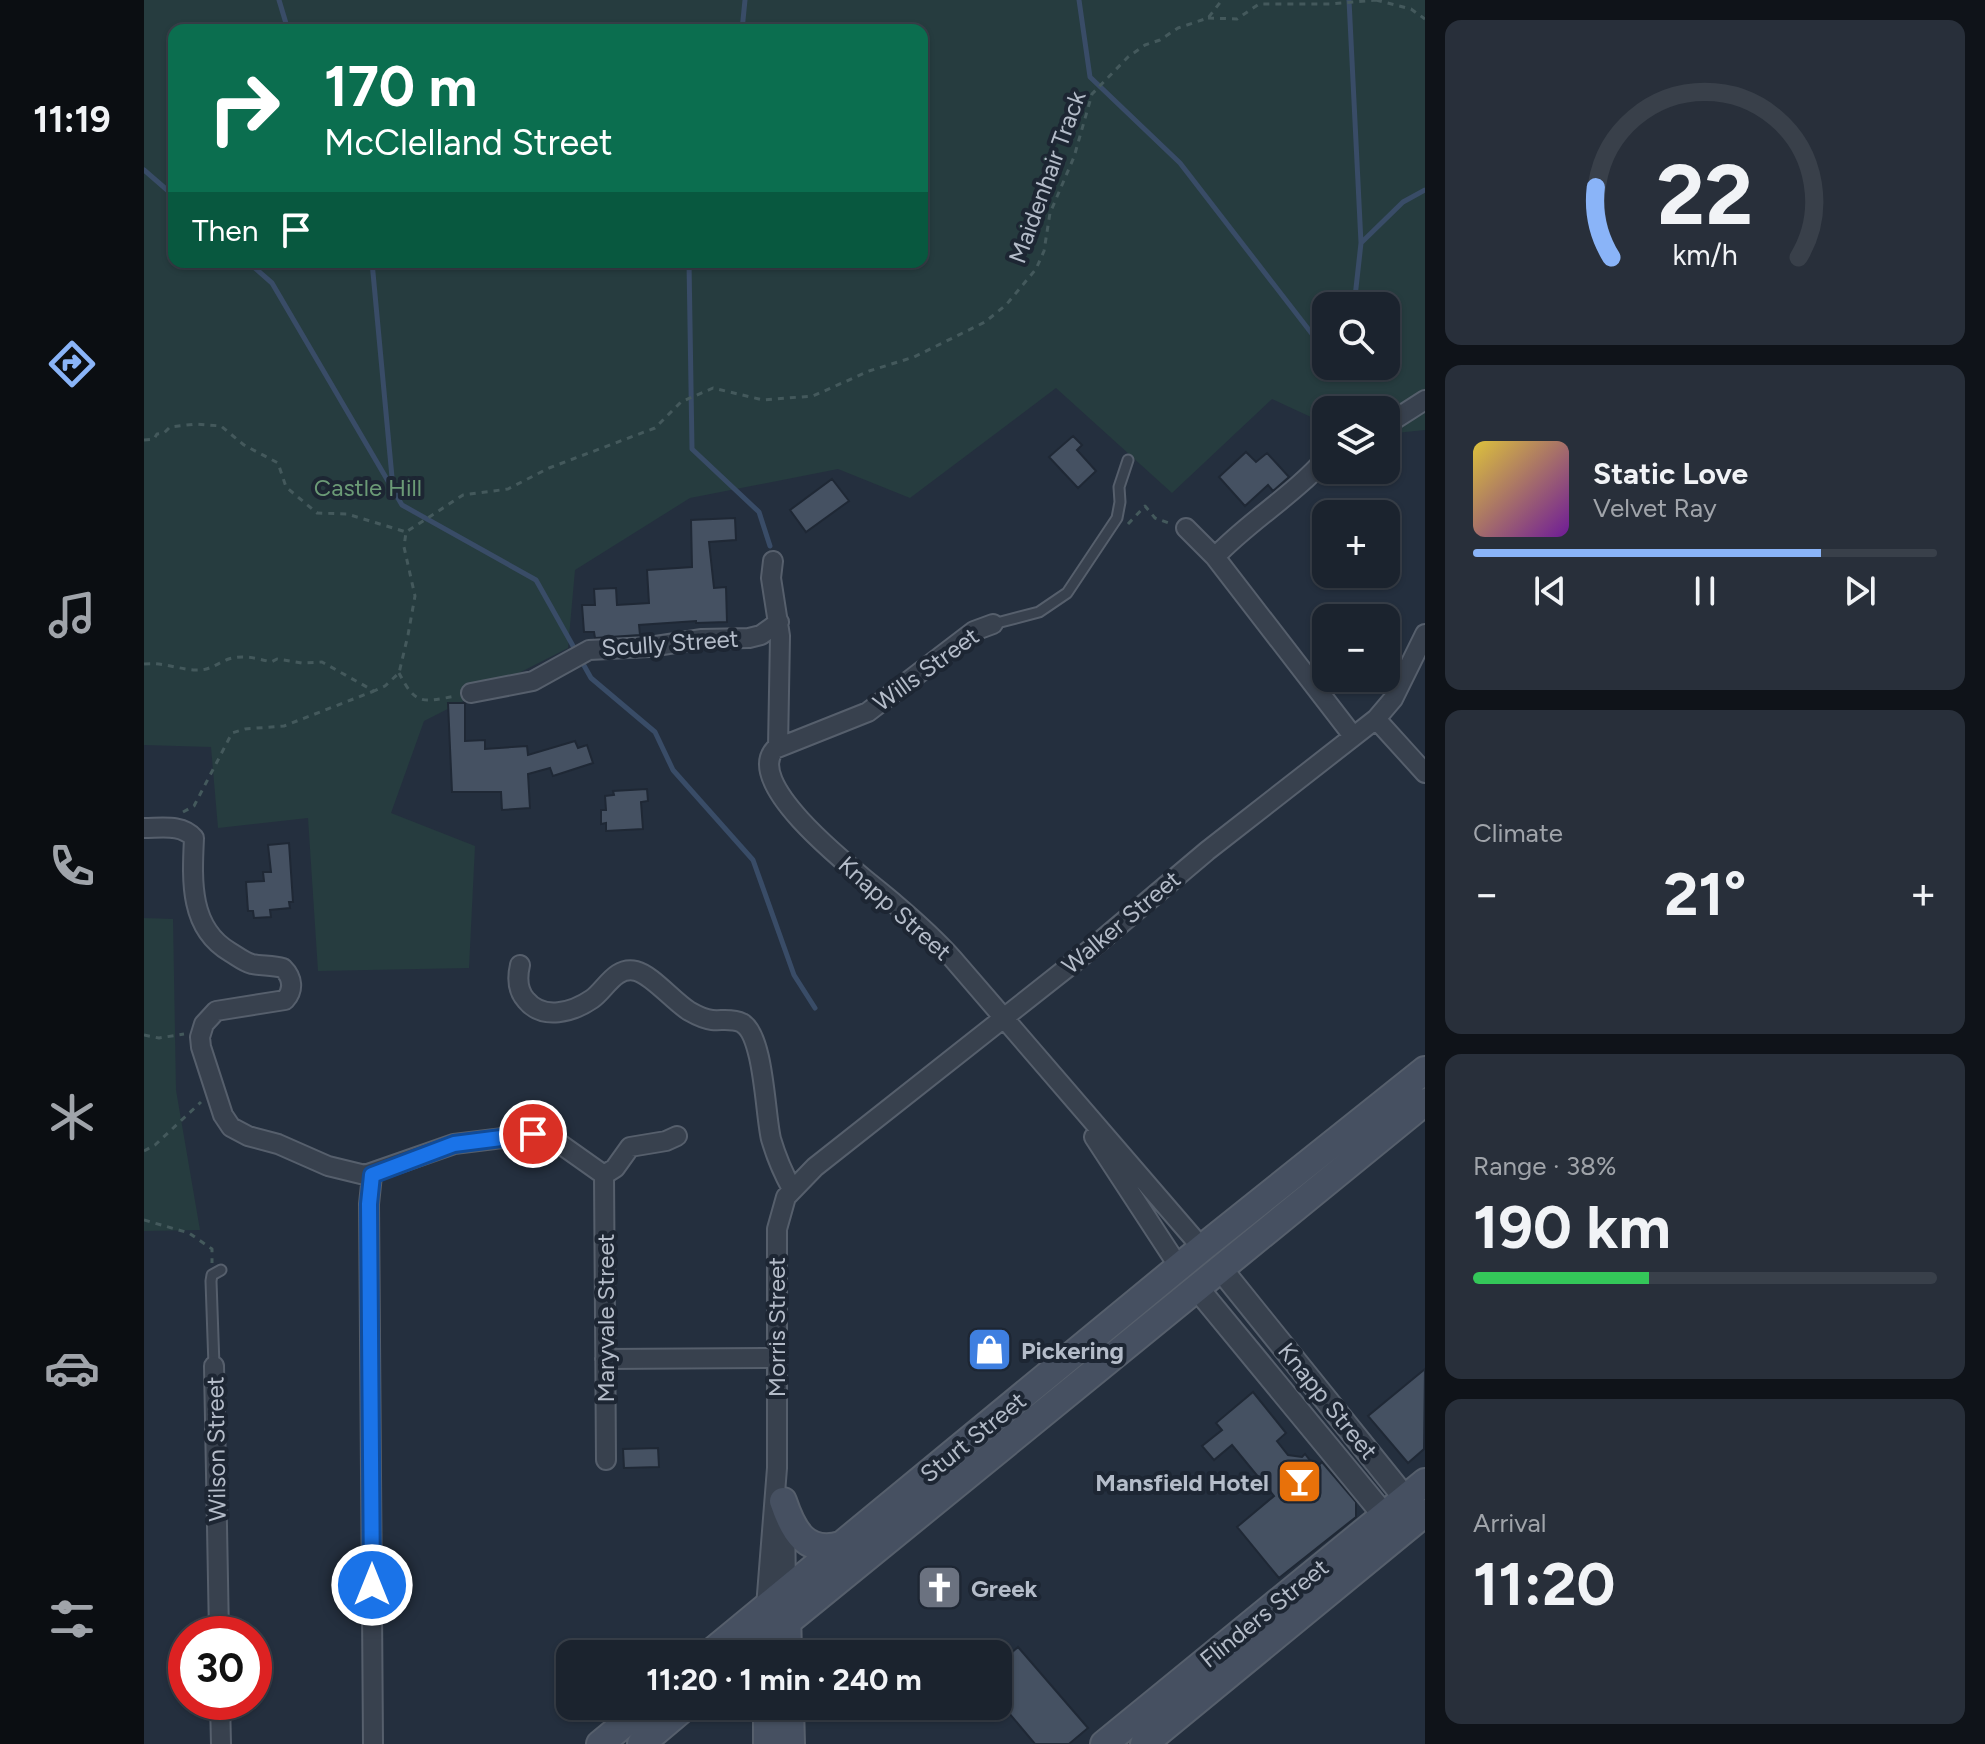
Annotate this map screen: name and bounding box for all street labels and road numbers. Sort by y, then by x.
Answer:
street label: Maidenhair Track [1002,87,1092,267]
street label: Wills Street [868,621,984,717]
street label: Scully Street [600,624,740,662]
street label: Knapp Street [833,850,957,966]
street label: Walker Street [1056,864,1186,980]
street label: Maryvale Street [591,1233,620,1403]
street label: Morris Street [762,1257,791,1397]
street label: Knapp Street [1272,1337,1384,1465]
street label: Wilson Street [200,1376,232,1522]
street label: Sturt Street [914,1386,1032,1488]
street label: Flinders Street [1194,1552,1334,1674]

